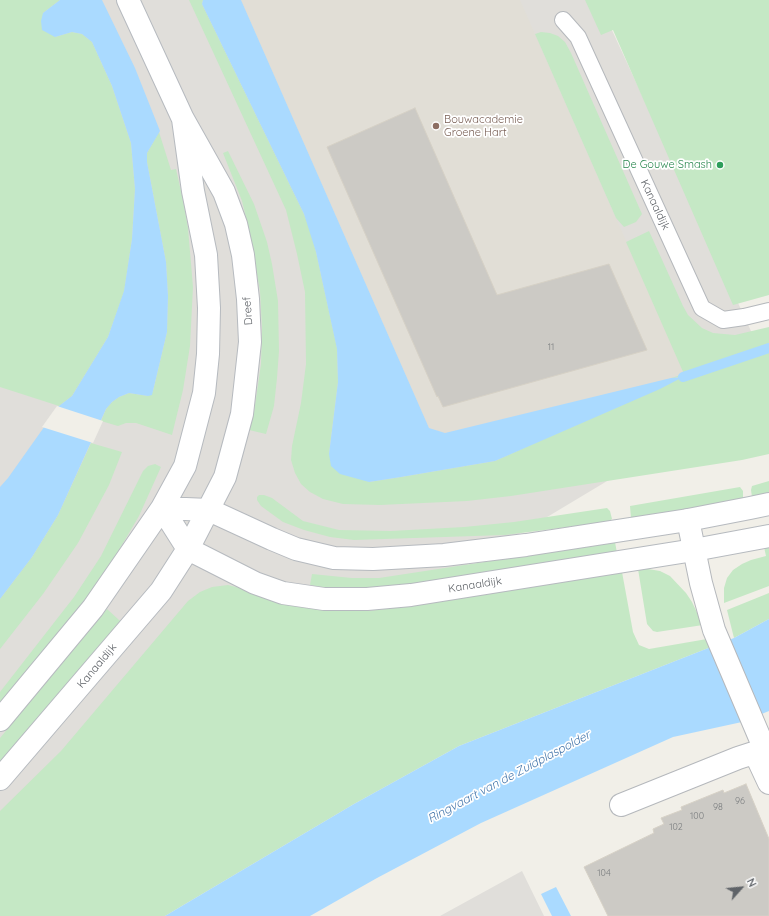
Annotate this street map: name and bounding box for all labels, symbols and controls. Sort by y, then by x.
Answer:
place label: Bouwacademie Groene Hart [444,113,523,139]
marker: Bouwacademie Groene Hart [431,121,441,131]
place label: De Gouwe Smash [622,158,712,172]
marker: De Gouwe Smash [715,160,725,170]
street label: Kanaaldijk [638,178,672,232]
street label: Dreef [240,296,256,326]
house number: 11 [548,342,554,352]
street label: Kanaaldijk [447,574,503,596]
street label: Kanaaldijk [75,641,119,691]
water label: Ringvaart van de Zuidplaspolder [425,728,593,826]
house number: 96 [735,796,745,806]
house number: 98 [713,802,723,812]
house number: 100 [690,811,704,821]
house number: 102 [669,822,683,832]
house number: 104 [597,868,611,878]
north arrow [721,868,761,908]
text: N [744,876,760,889]

